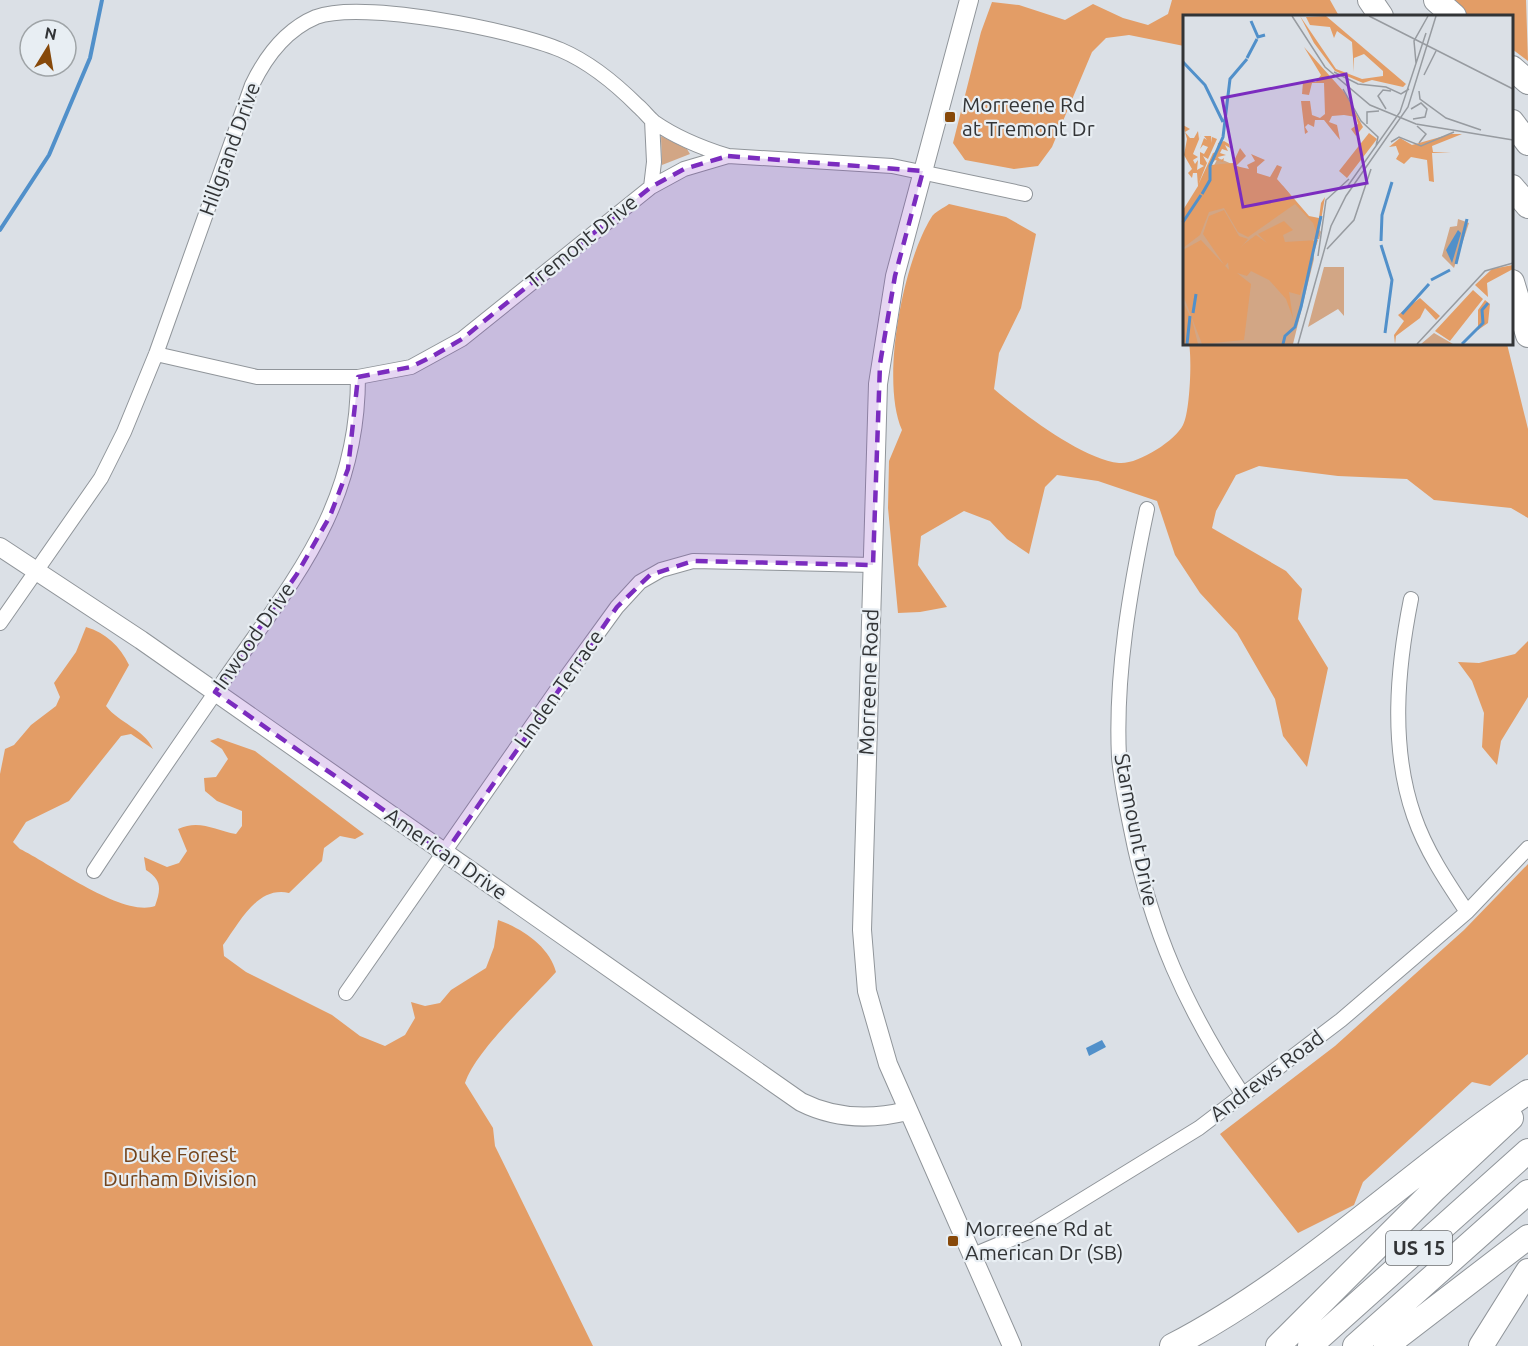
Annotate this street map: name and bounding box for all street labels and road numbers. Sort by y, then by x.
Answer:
street label: Hillgrand Drive [194,79,264,219]
street label: Tremont Drive [521,189,642,293]
street label: Inwood Drive [208,577,299,693]
street label: Morreene Road [853,608,883,756]
street label: Linden Terrace [509,625,608,752]
street label: Starmount Drive [1110,751,1164,908]
street label: American Drive [381,802,512,904]
street label: Andrews Road [1205,1025,1328,1126]
road number: US 15 [1386,1231,1452,1265]

